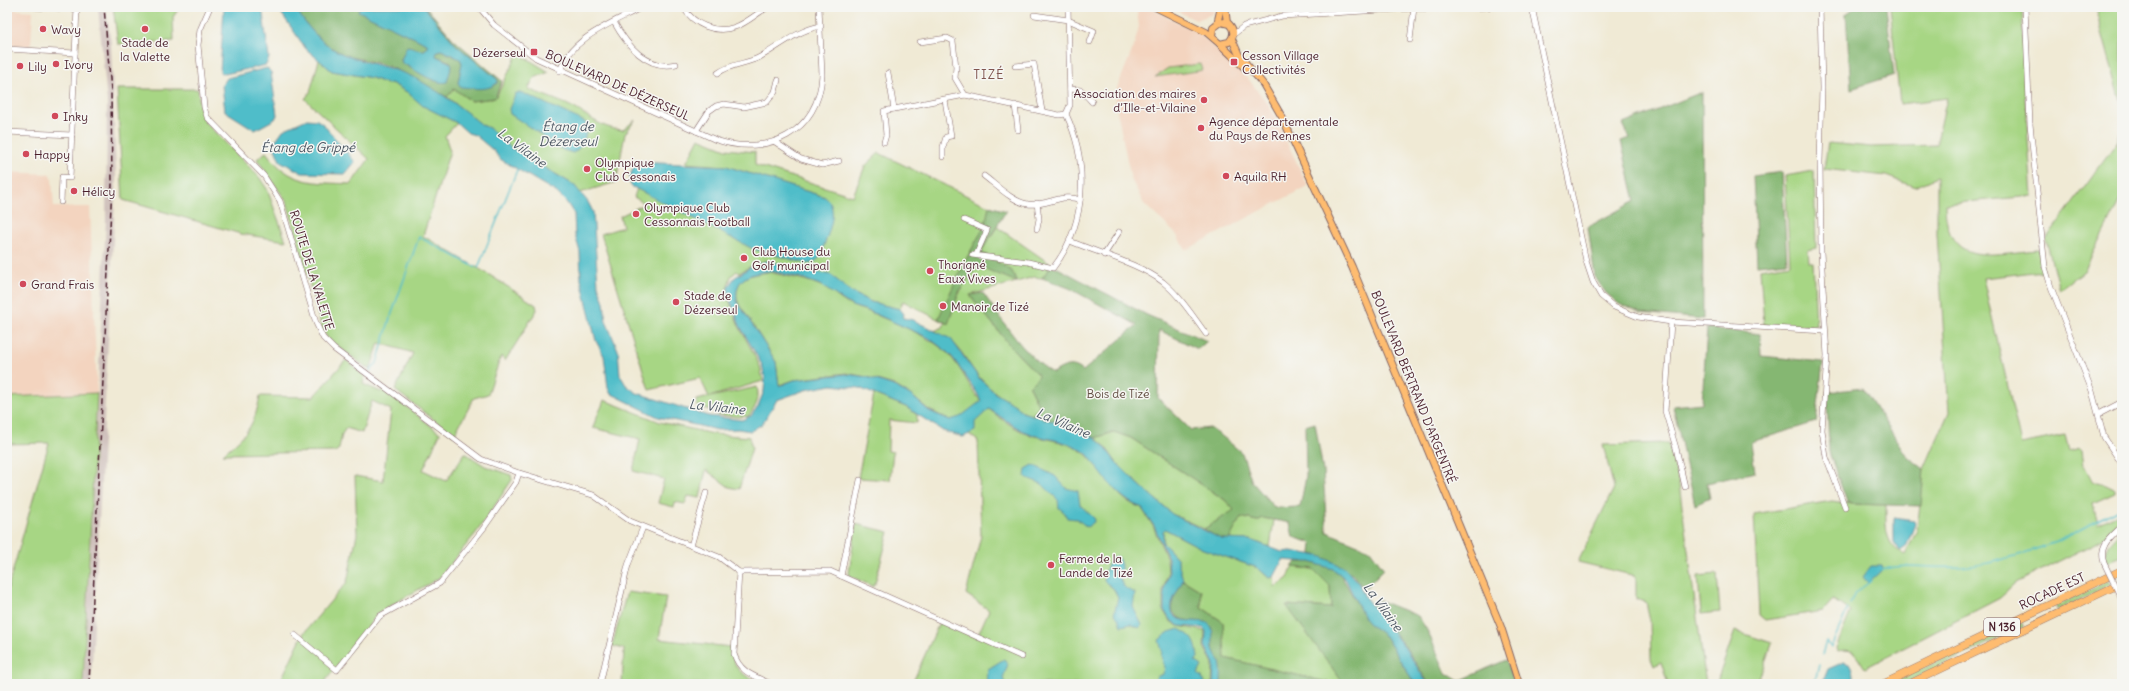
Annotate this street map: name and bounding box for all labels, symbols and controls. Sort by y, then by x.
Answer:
place label: Wavy [51,22,81,37]
marker: Wavy [38,24,48,34]
marker: Stade de la Valette [140,24,150,34]
place label: Stade de la Valette [120,35,170,64]
place label: Dézerseul [473,45,526,60]
street label: BOULEVARD DE DÉZERSEUL [543,46,693,124]
marker: Dézerseul [529,47,539,57]
place label: Cesson Village Collectivités [1242,48,1319,77]
place label: Ivory [64,57,93,72]
marker: Cesson Village Collectivités [1229,57,1239,67]
place label: Lily [28,59,47,74]
marker: Ivory [51,59,61,69]
marker: Lily [15,61,25,71]
district label: TIZÉ [973,65,1005,83]
place label: Association des maires d’Ille-et-Vilaine [1073,86,1196,115]
marker: Association des maires d’Ille-et-Vilaine [1199,95,1209,105]
place label: Inky [63,109,88,124]
marker: Inky [50,111,60,121]
place label: Agence départementale du Pays de Rennes [1209,114,1338,143]
water label: Étang de Dézerseul [539,118,599,150]
marker: Agence départementale du Pays de Rennes [1196,123,1206,133]
water label: La Vilaine [494,125,551,172]
water label: Étang de Grippé [261,139,356,156]
place label: Happy [34,147,70,162]
marker: Happy [21,149,31,159]
place label: Olympique Club Cessonais [595,155,676,184]
marker: Olympique Club Cessonais [582,164,592,174]
place label: Aquila RH [1234,169,1287,184]
marker: Aquila RH [1221,171,1231,181]
place label: Hélicy [82,184,115,199]
marker: Hélicy [69,186,79,196]
place label: Olympique Club Cessonnais Football [644,200,750,229]
street label: ROUTE DE LA VALETTE [287,208,337,332]
marker: Olympique Club Cessonnais Football [631,209,641,219]
place label: Club House du Golf municipal [752,244,830,273]
marker: Club House du Golf municipal [739,253,749,263]
place label: Thorigné Eaux Vives [938,257,995,286]
marker: Thorigné Eaux Vives [925,266,935,276]
place label: Grand Frais [31,277,94,292]
marker: Grand Frais [18,279,28,289]
place label: Stade de Dézerseul [684,288,738,317]
street label: BOULEVARD BERTRAND D'ARGENTRÉ [1368,288,1460,486]
marker: Stade de Dézerseul [671,297,681,307]
place label: Manoir de Tizé [951,299,1029,314]
marker: Manoir de Tizé [938,301,948,311]
park label: Bois de Tizé [1087,386,1149,401]
water label: La Vilaine [688,396,747,418]
water label: La Vilaine [1034,404,1093,442]
place label: Ferme de la Lande de Tizé [1059,551,1133,580]
marker: Ferme de la Lande de Tizé [1046,560,1056,570]
street label: ROCADE EST [2017,569,2087,613]
water label: La Vilaine [1360,579,1407,636]
road number: N 136 [1984,618,2020,636]

